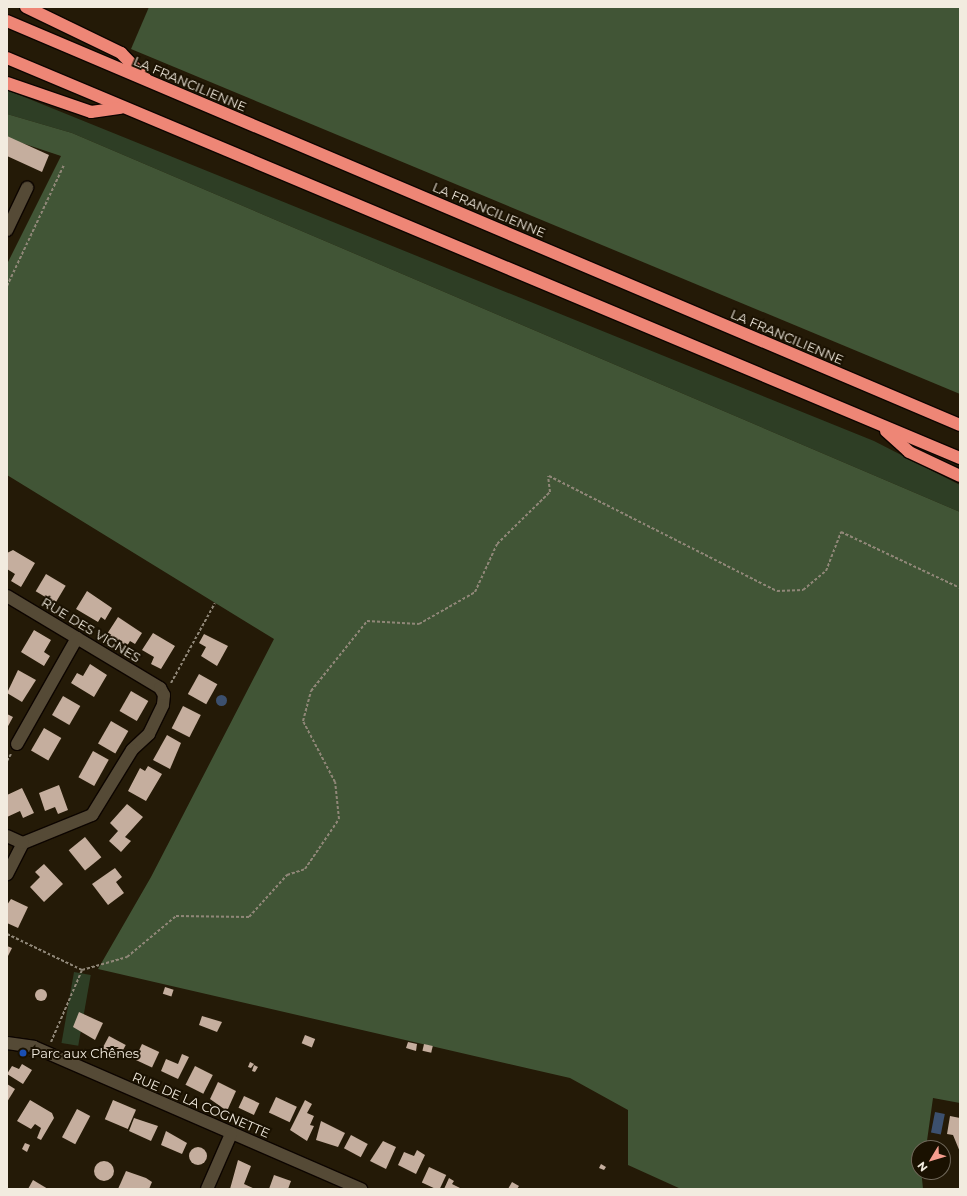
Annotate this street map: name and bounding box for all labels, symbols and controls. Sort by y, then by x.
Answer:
street label: LA FRANCILIENNE [131,53,249,115]
street label: LA FRANCILIENNE [430,179,548,241]
street label: LA FRANCILIENNE [728,306,846,368]
street label: RUE DES VIGNES [39,594,143,666]
place label: Parc aux Chênes [31,1045,139,1061]
marker: Parc aux Chênes [18,1048,28,1058]
street label: RUE DE LA COGNETTE [130,1069,272,1141]
north arrow [911,1140,951,1180]
text: N [914,1159,931,1175]

